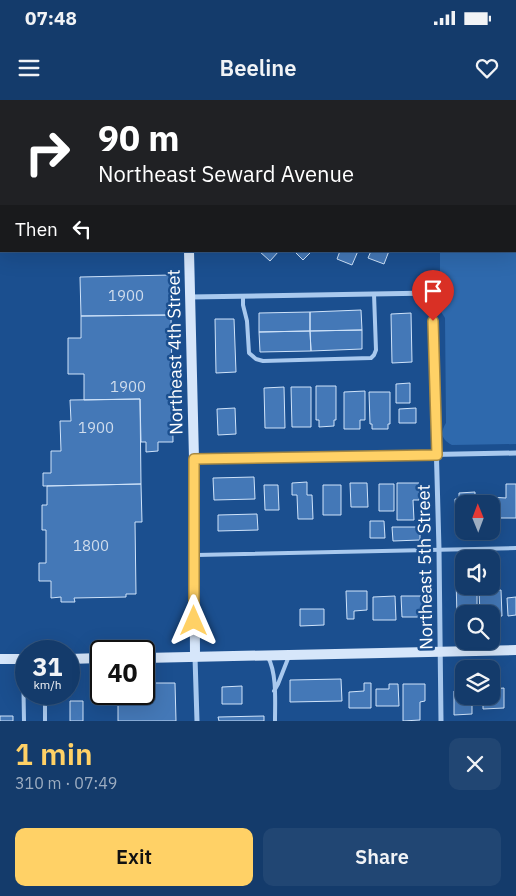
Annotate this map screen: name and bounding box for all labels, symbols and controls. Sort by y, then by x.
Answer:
text: 07:48 [25,6,77,30]
text: Beeline [220,53,296,82]
icon: menu [15,54,43,82]
icon: heart [473,54,501,82]
text: 90 m [98,115,180,161]
icon: right [15,120,80,185]
text: Northeast Seward Avenue [98,159,354,188]
icon: left [68,215,96,243]
text: Then [15,217,58,241]
street label: Northeast 4th Street [162,269,187,435]
pin [412,270,454,321]
icon: arrive [419,277,447,305]
house number: 1900 [108,286,144,305]
house number: 1900 [110,377,146,396]
house number: 1900 [78,418,114,437]
street label: Northeast 5th Street [412,484,437,650]
north arrow [455,495,500,540]
map controls [455,495,500,705]
house number: 1800 [73,536,109,555]
button: sound [455,550,500,595]
position arrow [167,594,219,646]
button: search [455,605,500,650]
speed limit sign: 40 [90,640,155,705]
text: 31 [32,650,63,683]
button: layers [455,660,500,705]
text: km/h [33,677,62,692]
text: 1 min [15,734,93,773]
button: close [449,738,501,790]
text: 310 m · 07:49 [15,773,117,793]
button: Exit [15,828,253,886]
button: Share [263,828,501,886]

